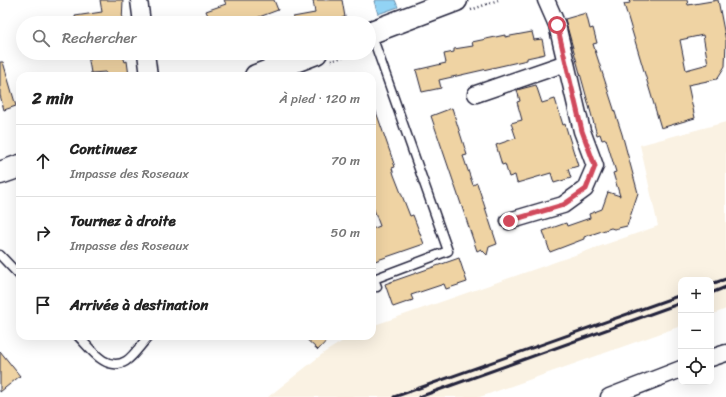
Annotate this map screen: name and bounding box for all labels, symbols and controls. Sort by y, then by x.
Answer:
search box [16,16,376,60]
route start [548,16,566,34]
text: Rechercher [62,25,137,51]
icon: search [30,27,52,49]
text: 2 min [32,83,73,113]
text: À pied · 120 m [279,87,360,110]
text: Continuez [70,136,137,162]
text: 70 m [331,149,360,172]
icon: ahead [32,150,54,172]
text: Impasse des Roseaux [70,162,189,185]
text: Tournez à droite [70,208,176,234]
route end [500,212,518,230]
text: 50 m [330,221,360,244]
icon: right [32,222,54,244]
text: Impasse des Roseaux [70,234,189,257]
map controls [678,277,714,385]
button: + [678,277,714,313]
text: Arrivée à destination [70,292,208,318]
icon: arrive [32,294,54,316]
button: − [678,313,714,349]
button: locate [678,349,714,385]

